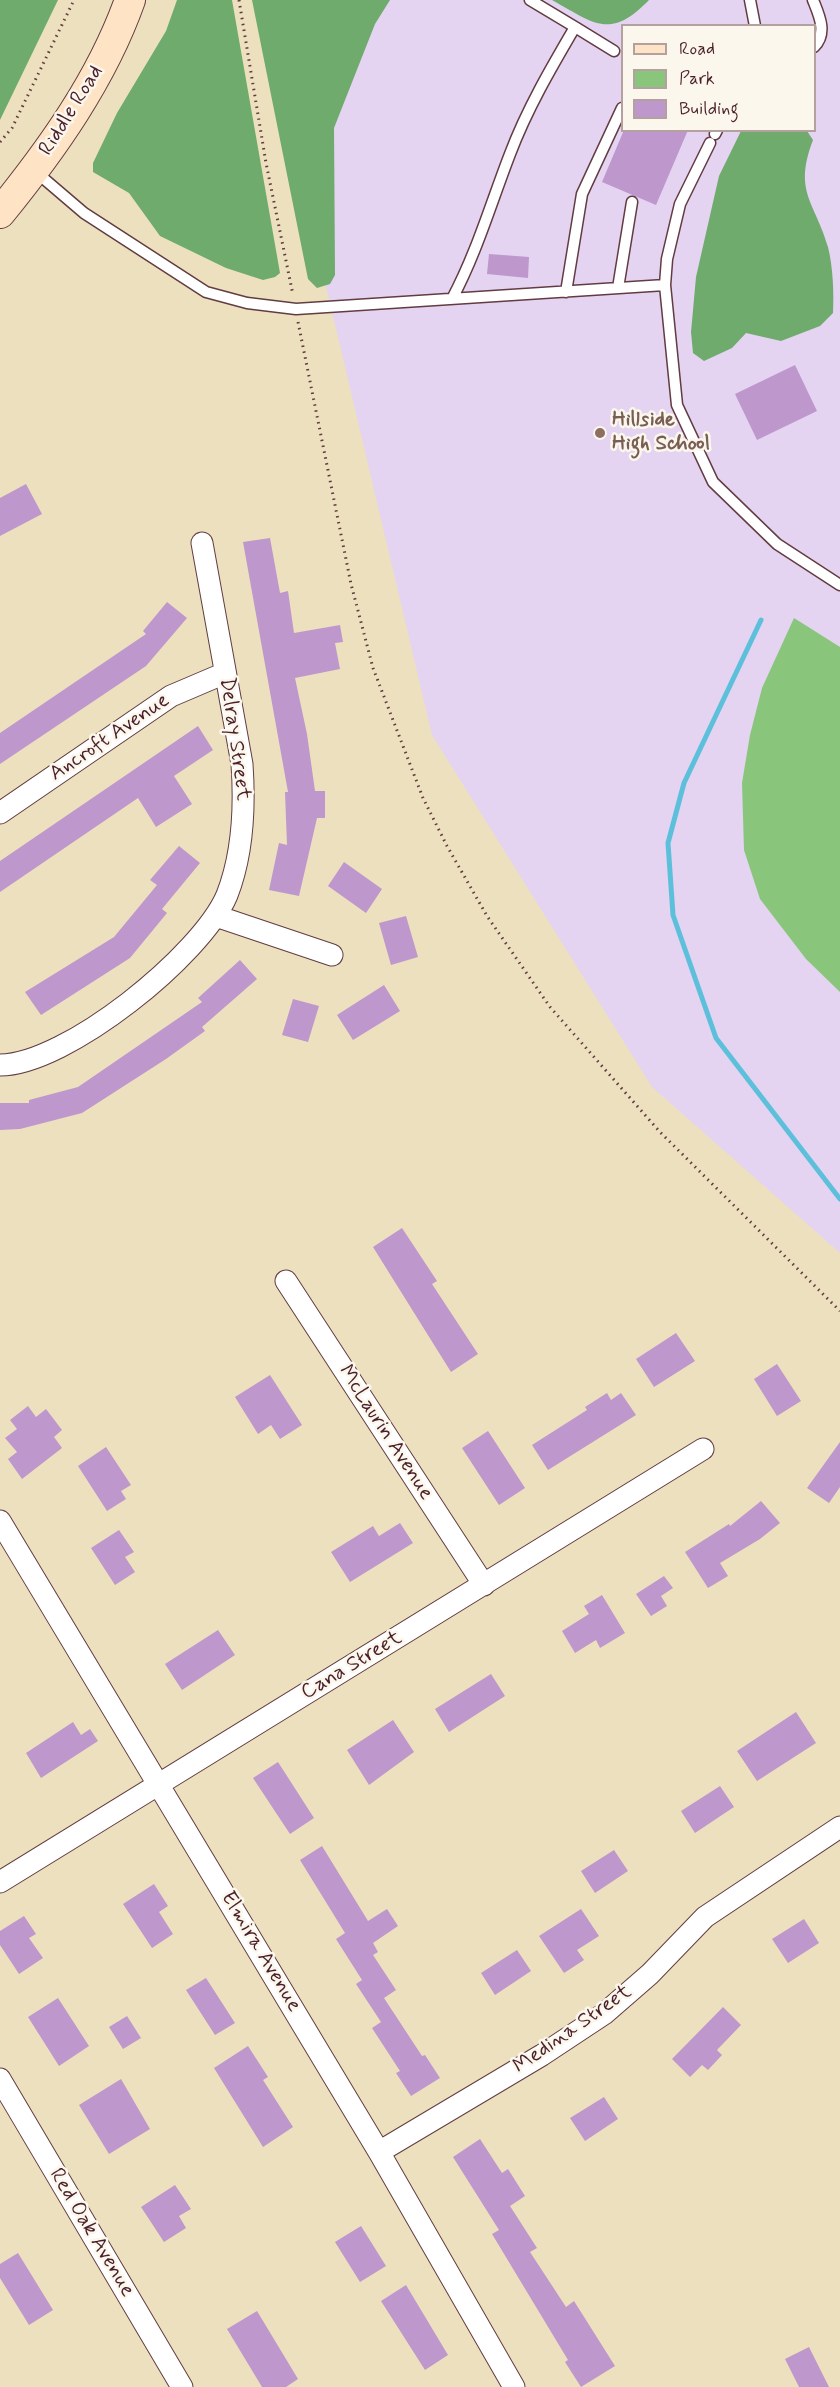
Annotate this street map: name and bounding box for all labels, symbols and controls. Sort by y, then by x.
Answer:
legend [621,24,816,132]
text: Road [679,37,715,61]
street label: Riddle Road [34,61,110,161]
text: Park [679,67,715,91]
text: Building [679,97,739,121]
place label: Hillside High School [612,408,710,458]
marker: Hillside High School [593,426,607,440]
street label: Delray Street [213,676,255,802]
street label: Ancroft Avenue [45,689,175,787]
street label: McLaurin Avenue [332,1361,438,1505]
street label: Cana Street [297,1626,407,1706]
street label: Elmira Avenue [214,1887,306,2017]
street label: Medina Street [509,1980,637,2080]
street label: Red Oak Avenue [43,2164,139,2302]

